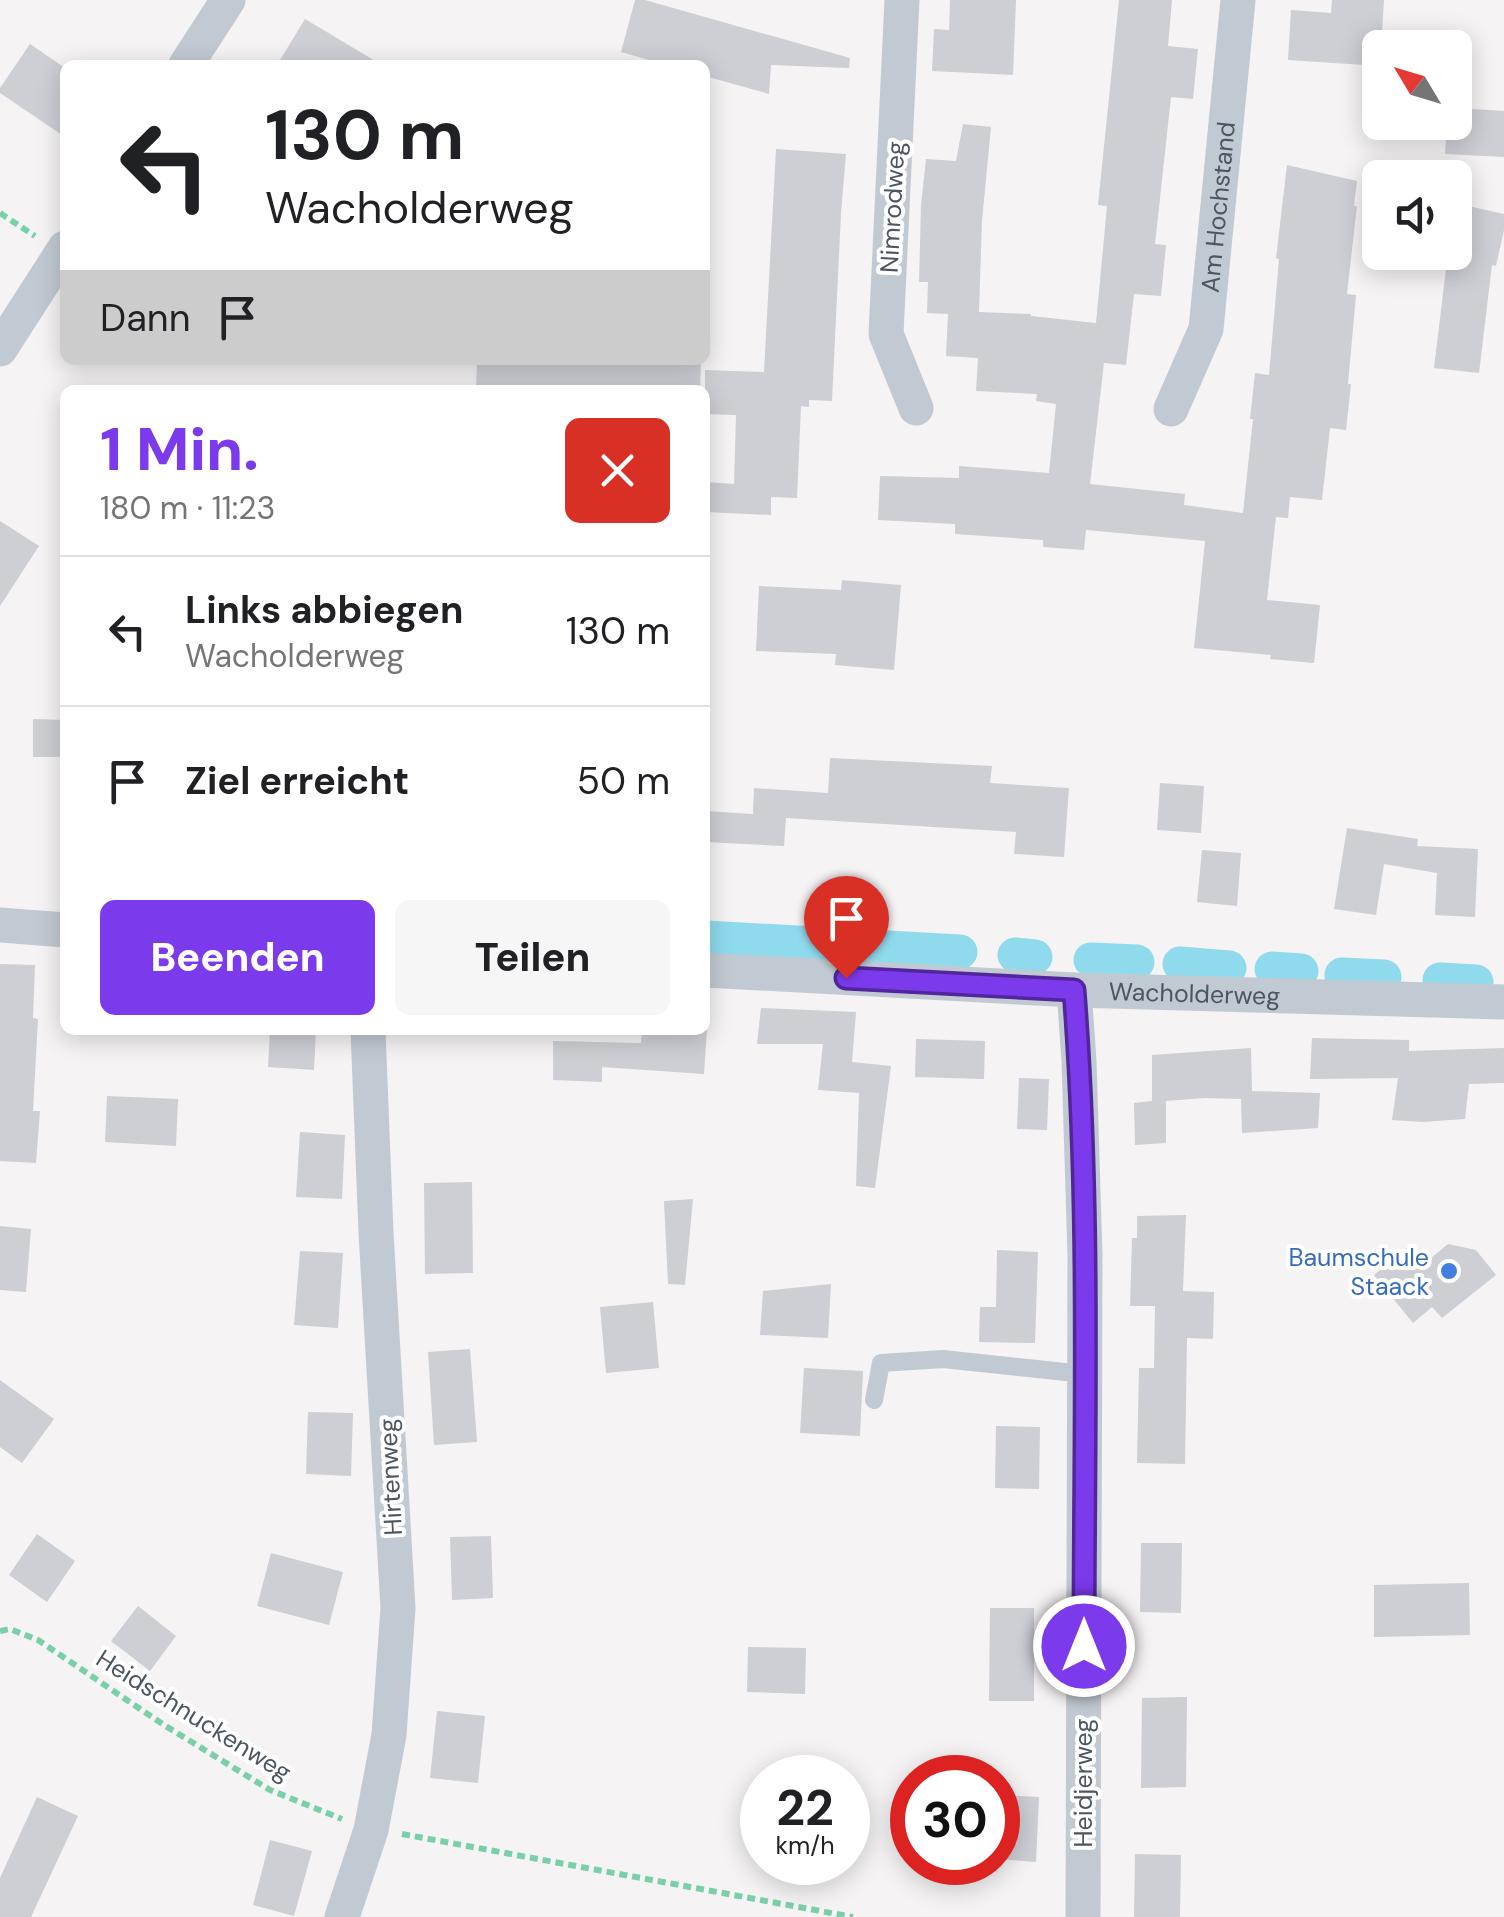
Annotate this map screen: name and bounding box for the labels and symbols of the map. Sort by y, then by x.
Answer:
north arrow [1362,30,1472,140]
street label: Am Hochstand [1194,120,1243,294]
street label: Nimrodweg [873,140,912,274]
pin [804,876,889,979]
street label: Wacholderweg [1108,975,1281,1013]
place label: Baumschule Staack [1288,1241,1429,1303]
marker: Baumschule Staack [1438,1260,1460,1282]
street label: Hirtenweg [371,1418,410,1536]
position arrow [1032,1594,1136,1698]
street label: Heidschnuckenweg [90,1642,298,1789]
street label: Heidjerweg [1067,1718,1100,1848]
speed limit sign: 30 [890,1755,1020,1885]

